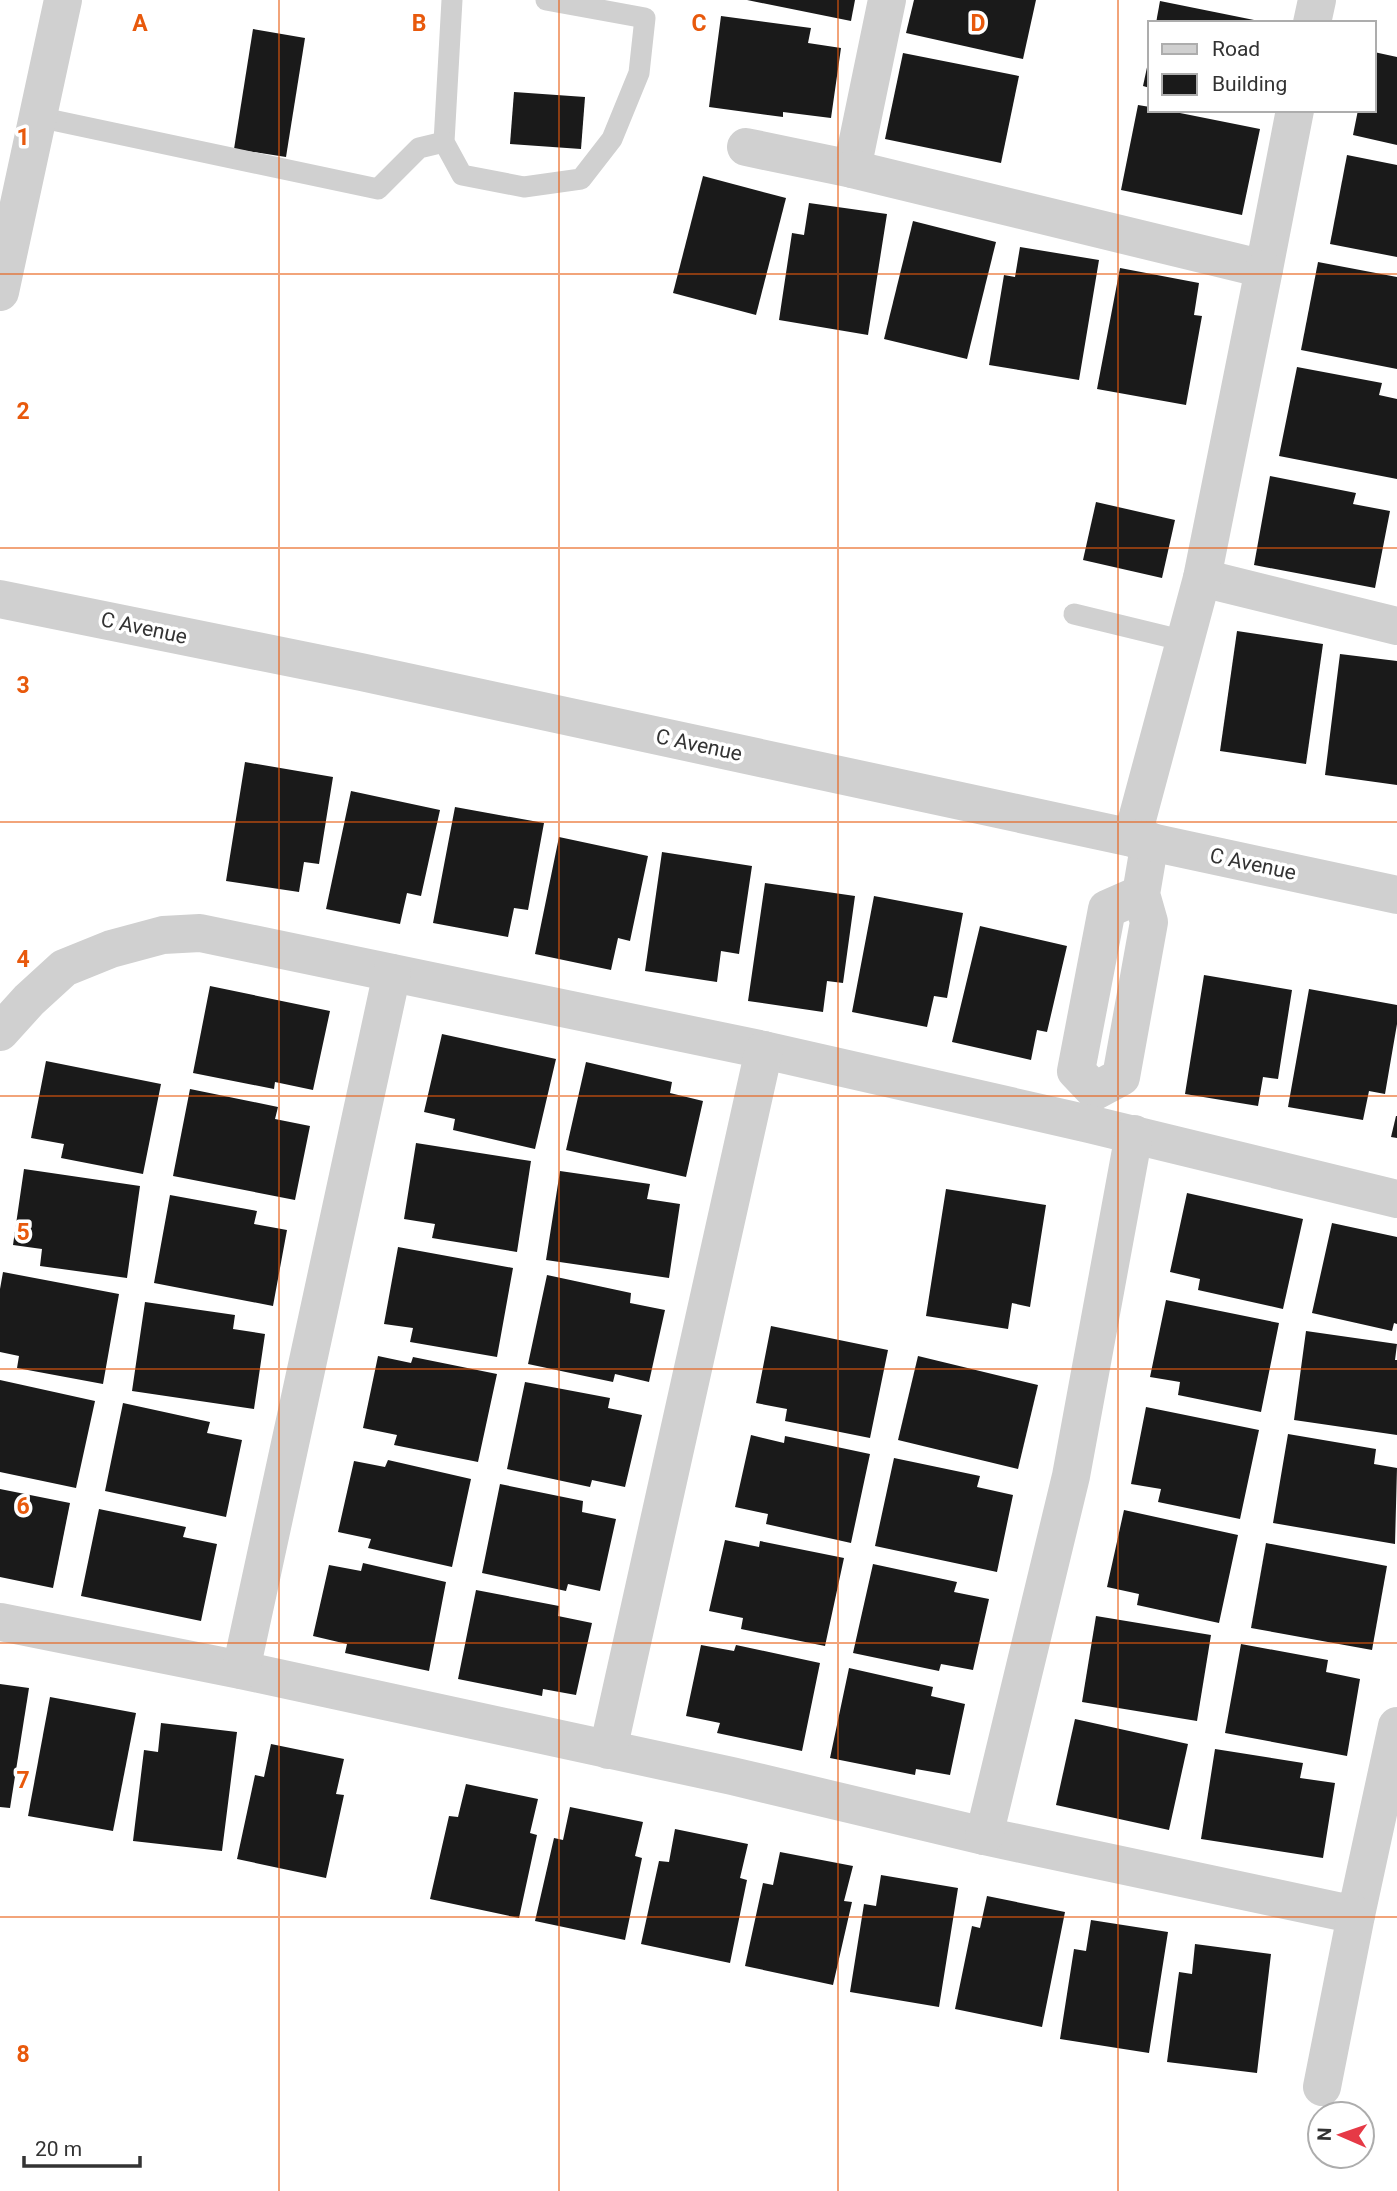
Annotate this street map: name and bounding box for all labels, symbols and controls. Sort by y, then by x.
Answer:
text: A [132,10,148,37]
text: B [412,10,426,37]
text: C [691,10,707,37]
text: D [971,10,985,37]
legend [1148,21,1376,112]
text: Road [1212,37,1260,61]
text: Building [1212,72,1287,96]
text: 1 [16,124,30,151]
text: 2 [16,398,30,425]
street label: C Avenue [99,607,189,649]
text: 3 [16,672,30,699]
street label: C Avenue [654,724,744,766]
street label: C Avenue [1208,843,1298,885]
text: 4 [16,946,30,973]
text: 5 [16,1219,30,1246]
text: 6 [16,1493,30,1520]
text: 7 [16,1767,30,1794]
text: 8 [16,2041,30,2068]
north arrow [1306,2100,1376,2170]
scale bar [24,2124,140,2168]
text: N [1313,2127,1336,2142]
text: 20 m [35,2137,82,2161]

